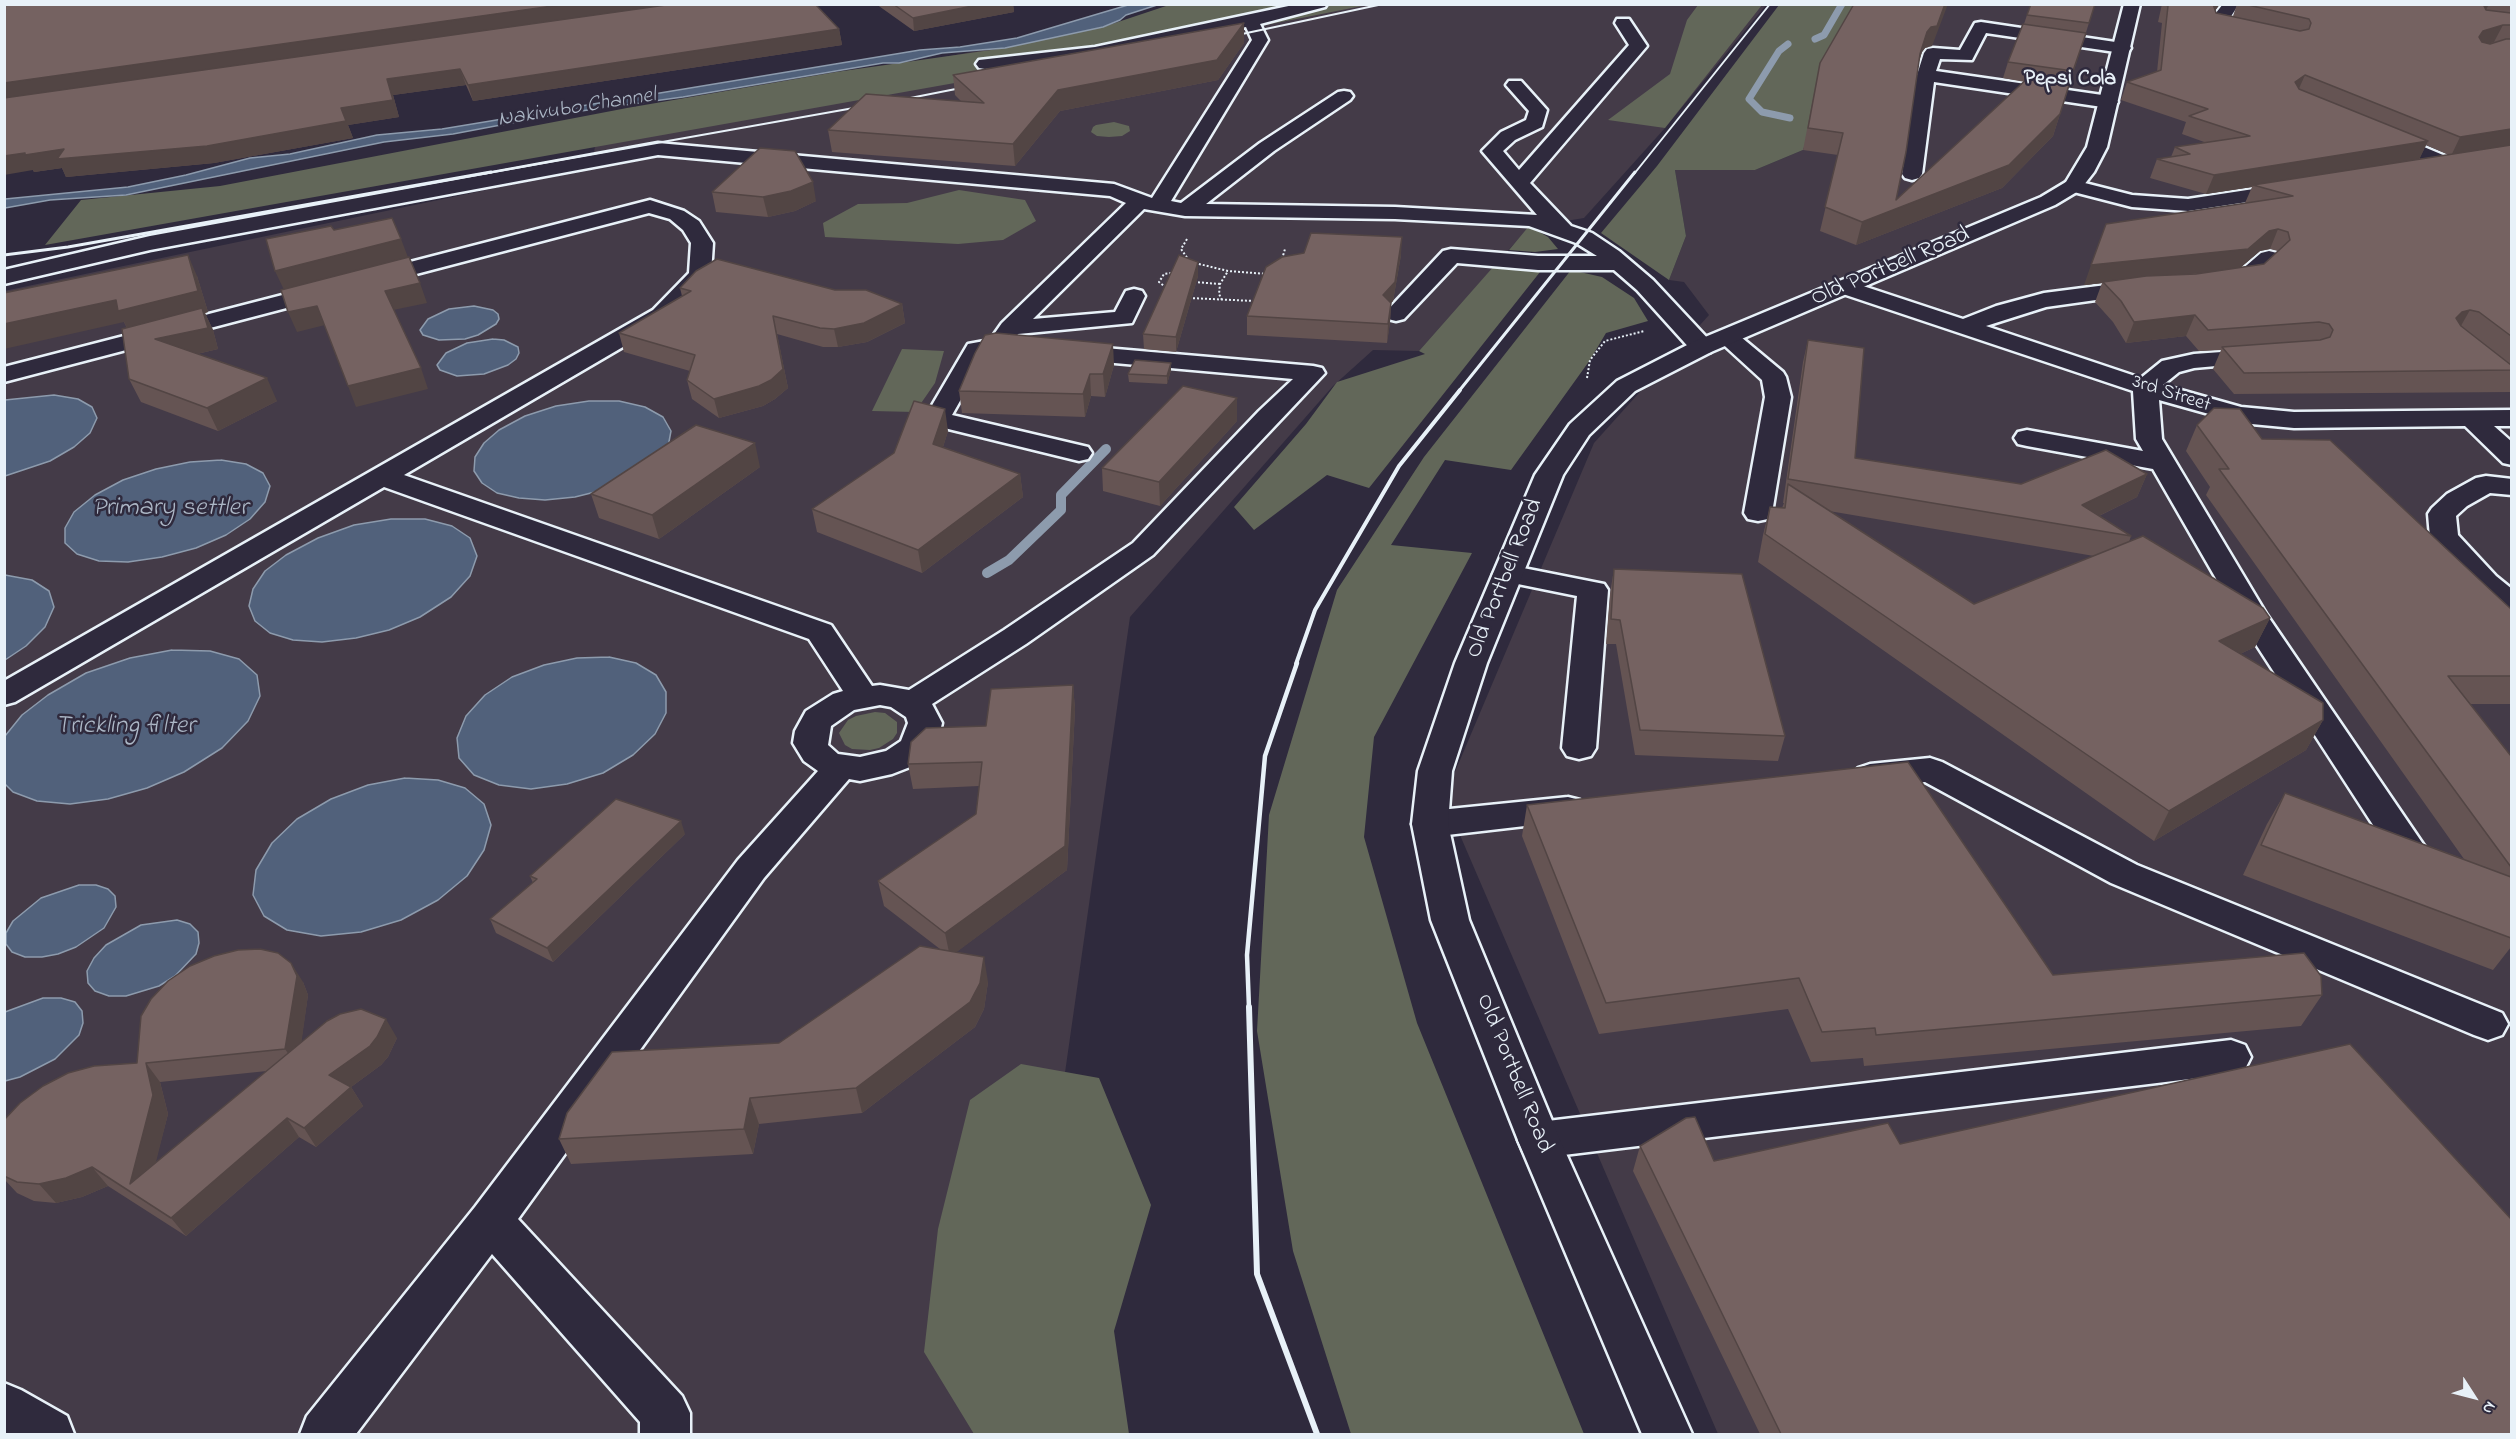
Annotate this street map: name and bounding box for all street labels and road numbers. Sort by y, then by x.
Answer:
street label: Old Portbell Road [1807,222,1975,314]
street label: 3rd Street [2129,371,2213,419]
street label: Old Portbell Road [1461,495,1551,663]
street label: Old Portbell Road [1468,990,1558,1158]

